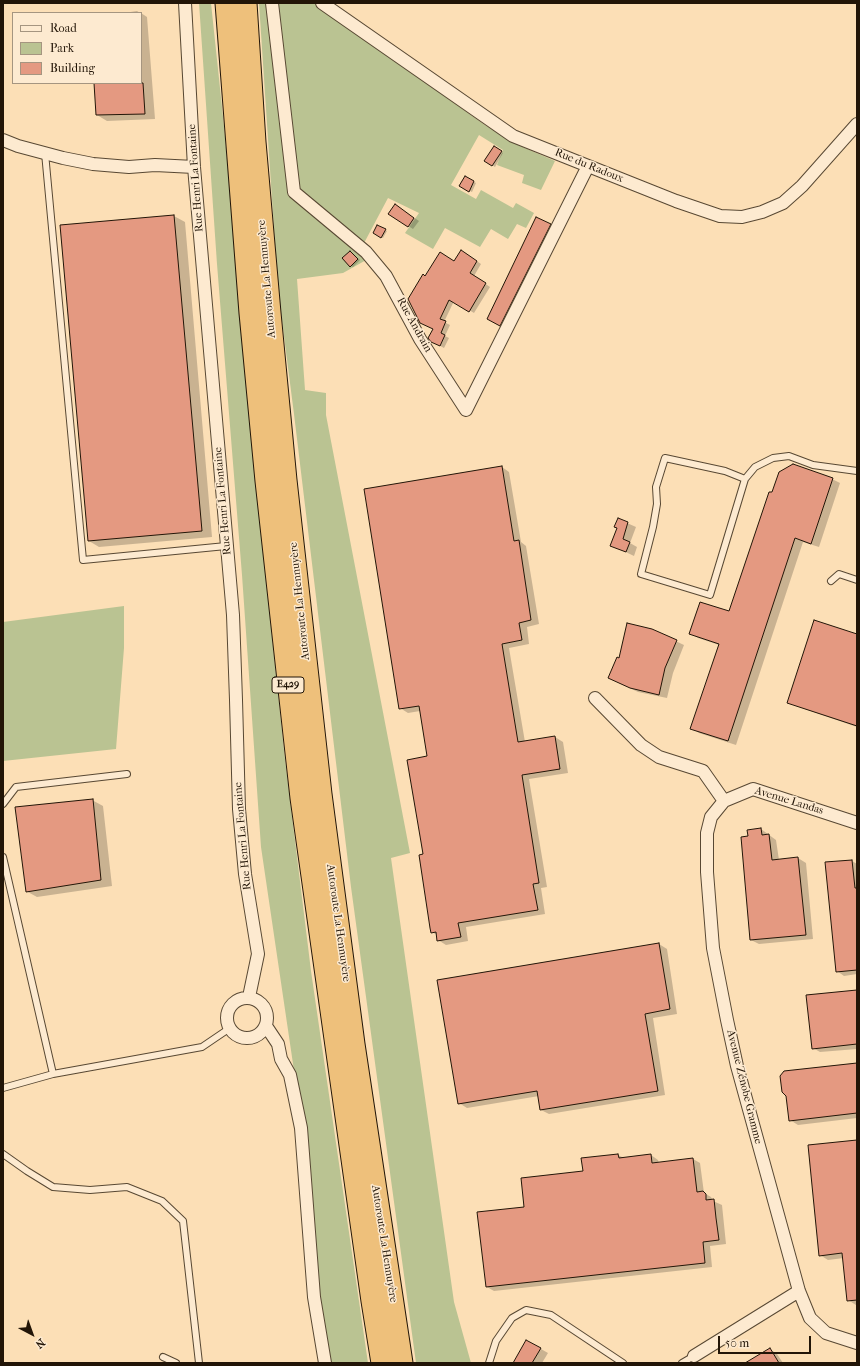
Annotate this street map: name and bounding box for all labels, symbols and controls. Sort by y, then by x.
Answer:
legend [12,12,142,84]
text: Road [50,21,77,35]
text: Park [50,41,74,55]
text: Building [50,61,95,75]
street label: Rue Henri La Fontaine [186,124,206,232]
street label: Rue du Radoux [553,146,625,186]
street label: Autoroute La Hennuyère [255,219,279,339]
street label: Rue Andrain [394,295,434,355]
street label: Rue Henri La Fontaine [212,446,234,556]
street label: Autoroute La Hennuyère [287,541,313,661]
road number: E429 [272,677,304,693]
street label: Rue Henri La Fontaine [232,781,254,891]
street label: Avenue Landas [753,784,825,818]
street label: Autoroute La Hennuyère [323,863,353,983]
street label: Avenue Zénobe Gramme [723,1028,765,1146]
street label: Autoroute La Hennuyère [368,1184,400,1304]
north arrow [12,1314,52,1354]
scale bar [720,1328,813,1354]
text: N [33,1336,48,1351]
text: 50 m [725,1336,749,1350]

